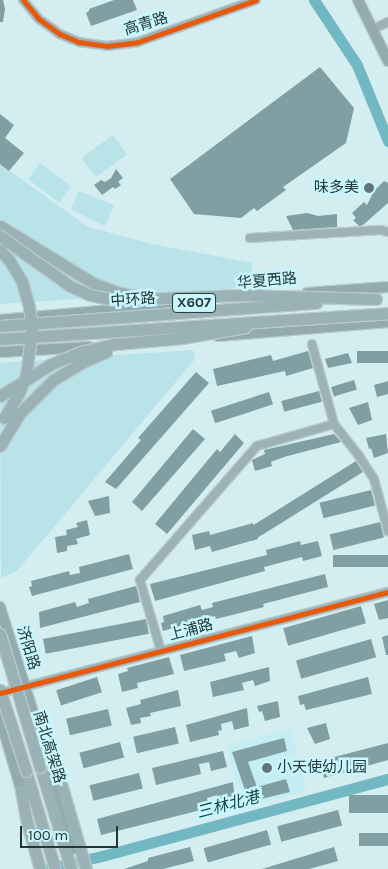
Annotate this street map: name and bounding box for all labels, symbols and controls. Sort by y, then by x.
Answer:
street label: 高青路 [122,9,170,39]
place label: 味多美 [314,179,359,197]
marker: 味多美 [363,182,375,194]
street label: 华夏西路 [236,269,298,293]
street label: 中环路 [110,289,156,311]
road number: X607 [172,292,216,314]
street label: 上浦路 [167,615,215,645]
street label: 济阳路 [13,624,43,672]
street label: 南北高架路 [29,709,69,785]
place label: 小天使幼儿园 [277,759,367,777]
marker: 小天使幼儿园 [261,762,273,774]
water label: 三林北港 [195,787,261,823]
scale bar [22,816,120,848]
text: 100 m [28,826,68,844]

